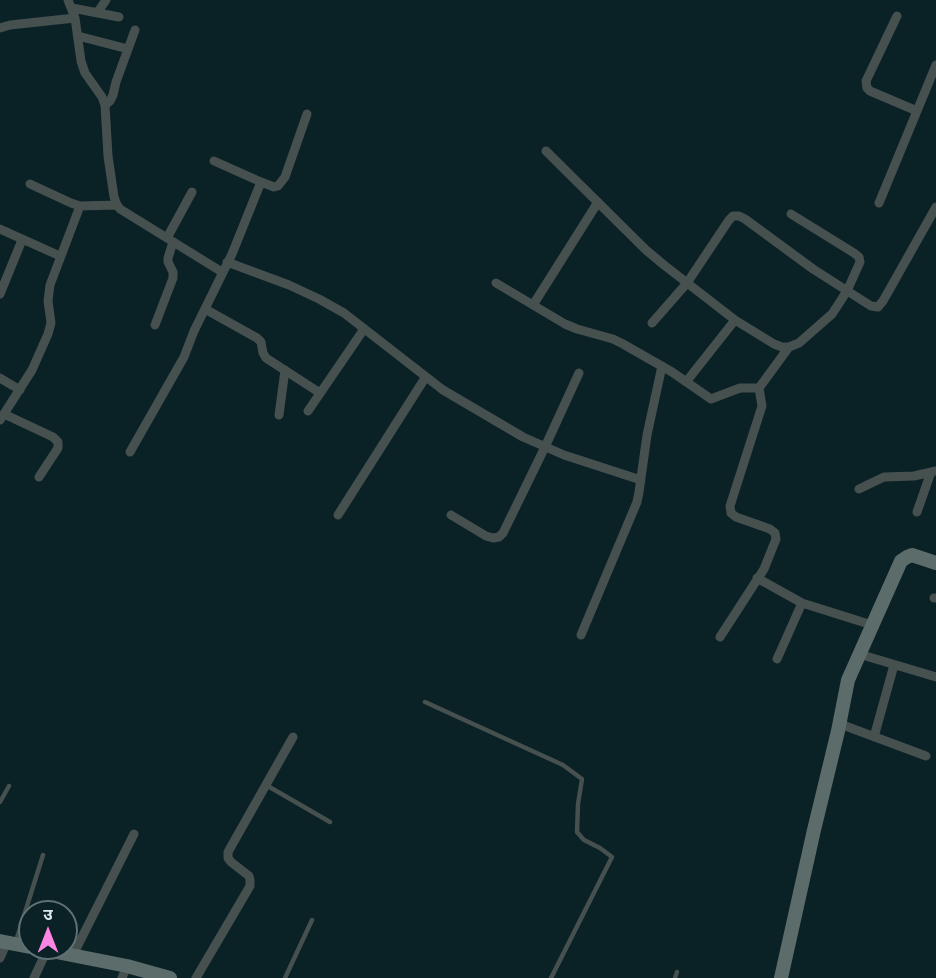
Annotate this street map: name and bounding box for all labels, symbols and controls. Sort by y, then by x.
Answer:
north arrow [18,900,78,960]
text: उ [43,903,53,924]

